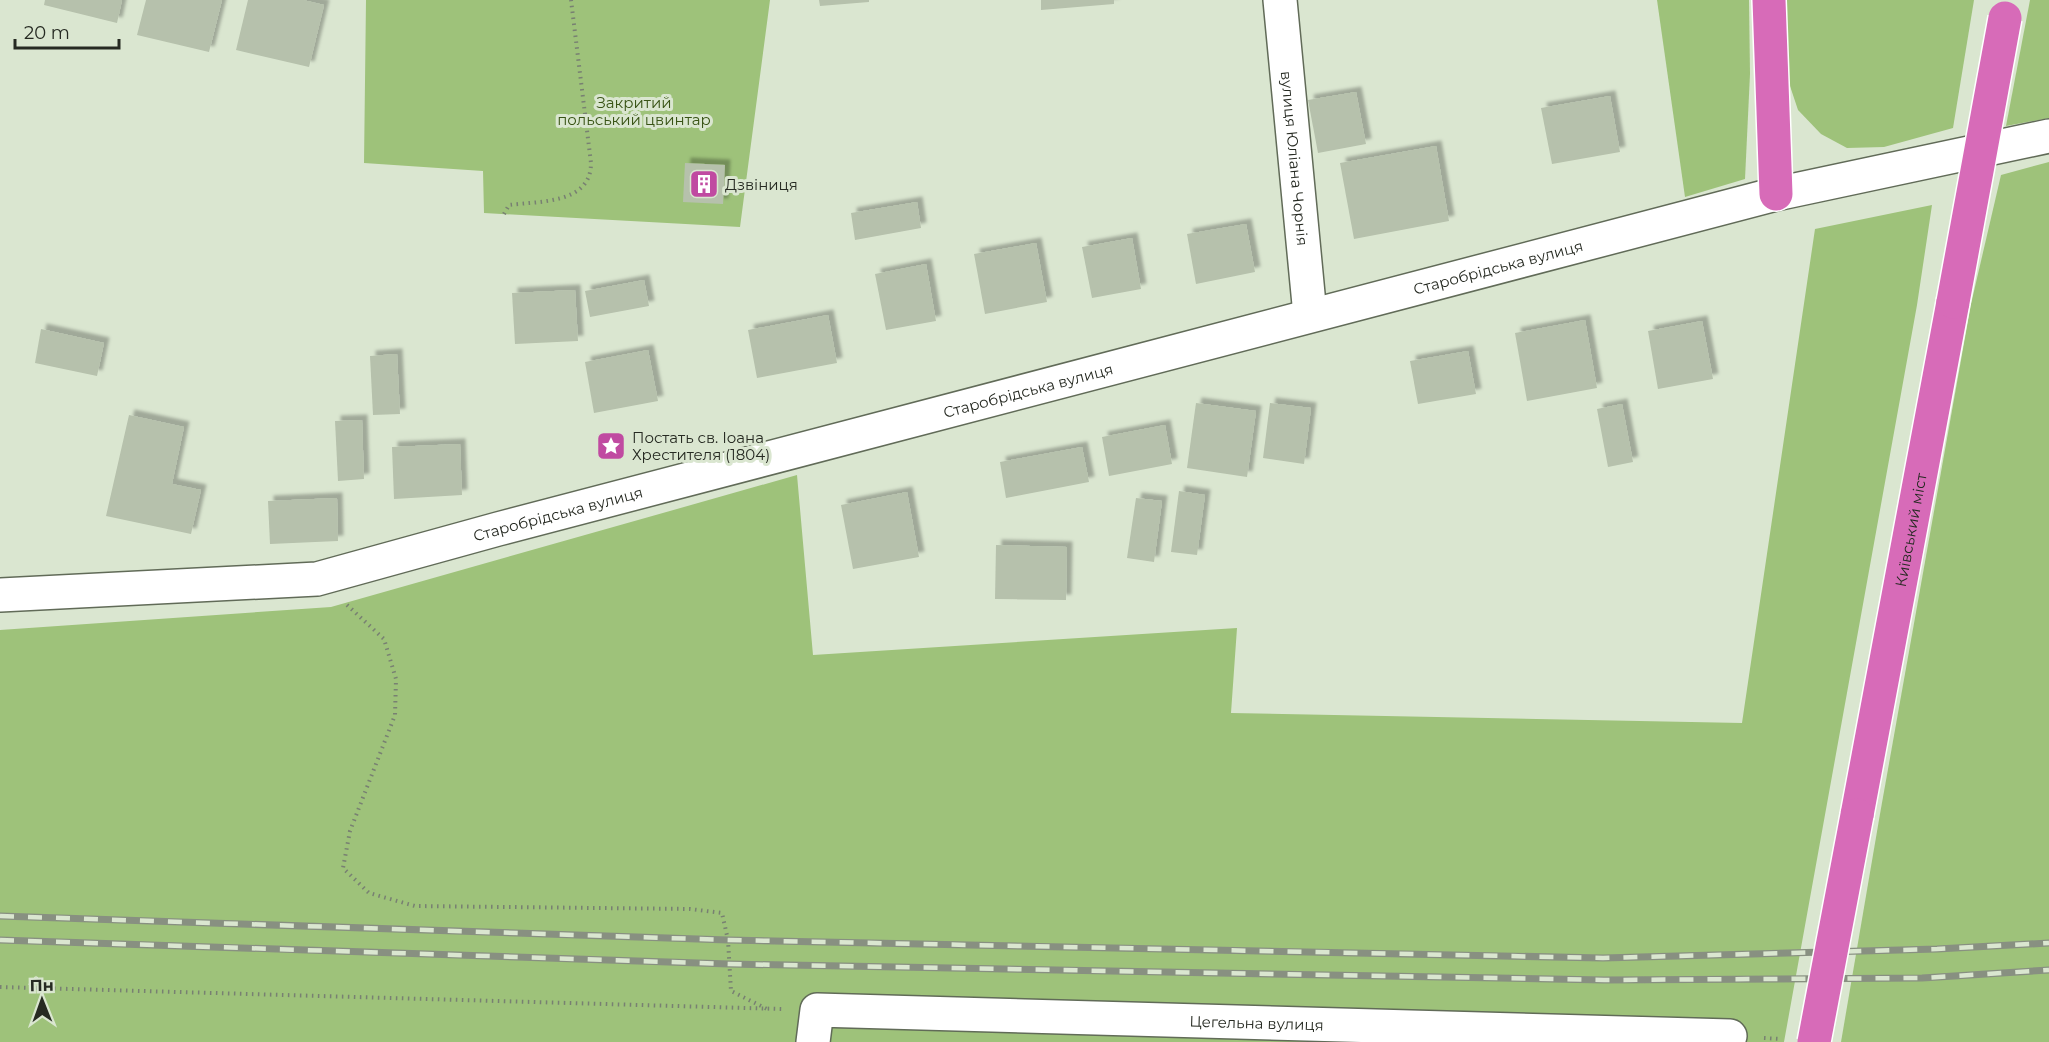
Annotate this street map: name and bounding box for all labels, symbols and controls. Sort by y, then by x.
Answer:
scale bar [15,12,118,50]
text: 20 m [24,22,70,44]
street label: вулиця Юліана Чорнія [1277,70,1313,247]
park label: Закритий польський цвинтар [557,93,711,129]
building icon: Дзвіниця [688,168,720,200]
place label: Дзвіниця [725,175,798,194]
street label: Старобрідська вулиця [1411,236,1585,298]
street label: Старобрідська вулиця [941,359,1115,421]
place label: Постать св. Іоана Хрестителя (1804) [632,428,770,464]
place icon: Постать св. Іоана Хрестителя (1804) [595,430,627,462]
street label: Київський міст [1890,471,1930,588]
street label: Старобрідська вулиця [471,482,645,545]
north arrow [12,970,72,1030]
text: Пн [30,976,54,995]
street label: Цегельна вулиця [1189,1011,1324,1034]

